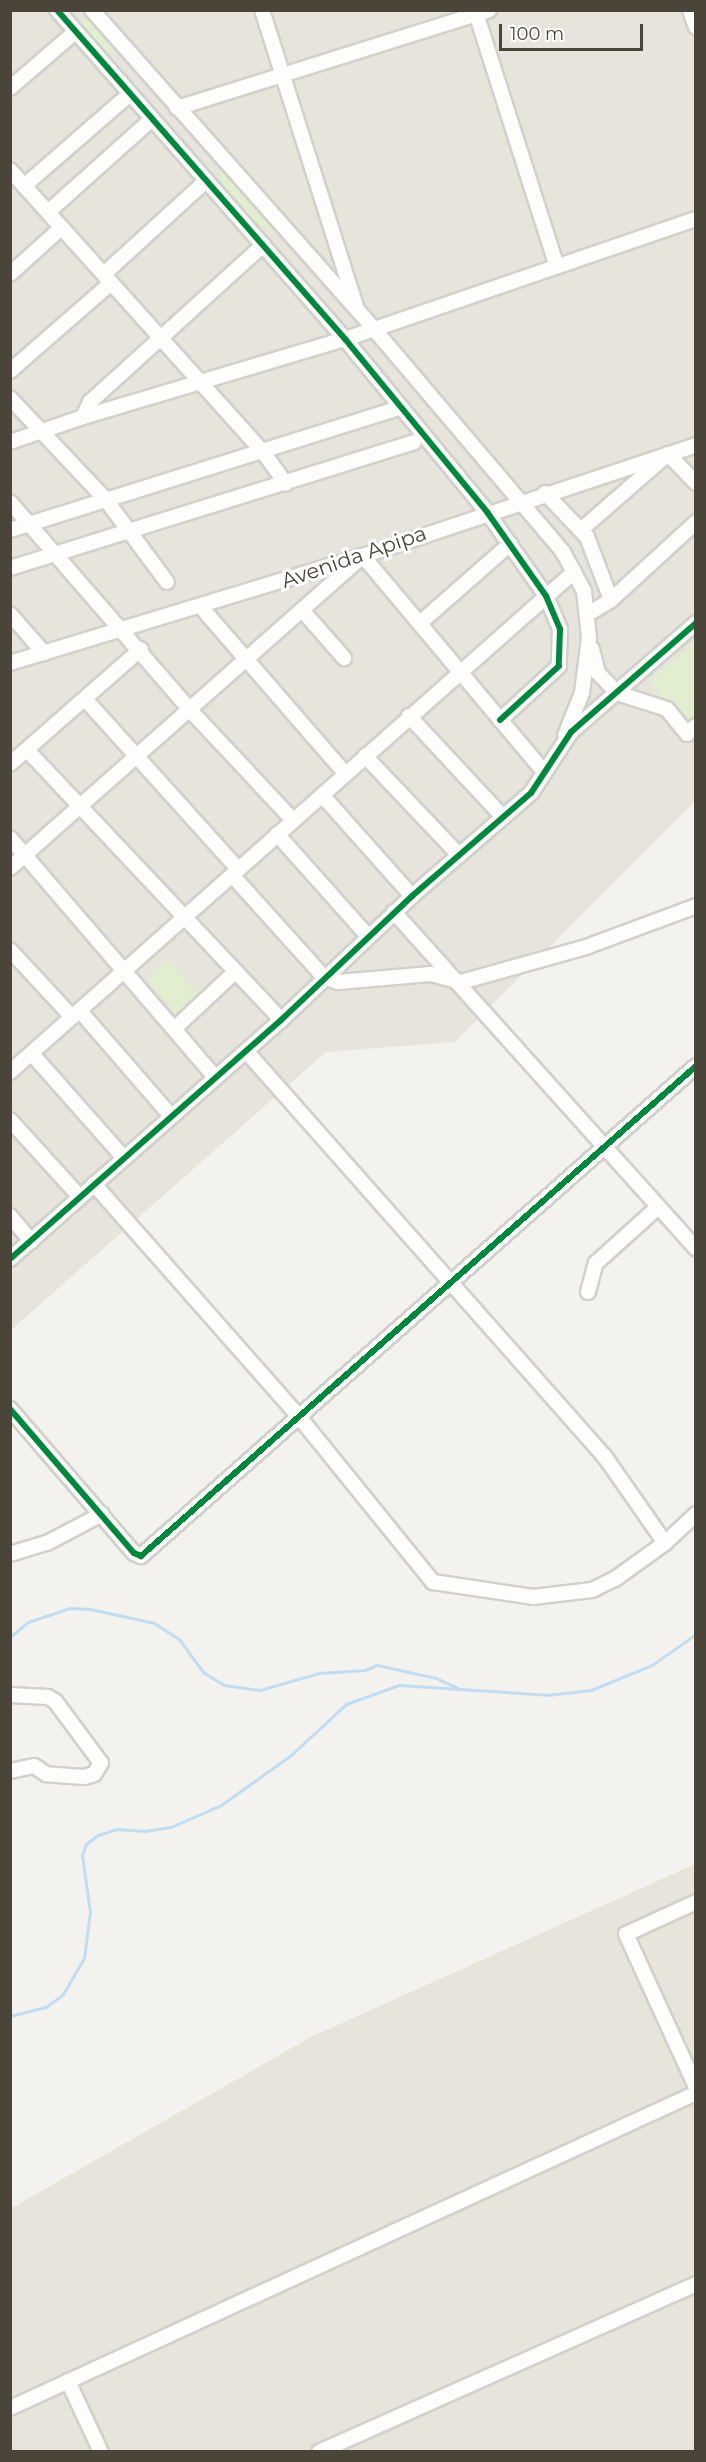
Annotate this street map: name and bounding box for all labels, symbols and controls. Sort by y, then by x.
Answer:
scale bar [502,12,646,50]
text: 100 m [510,23,564,45]
street label: Avenida Apipa [278,520,430,594]

